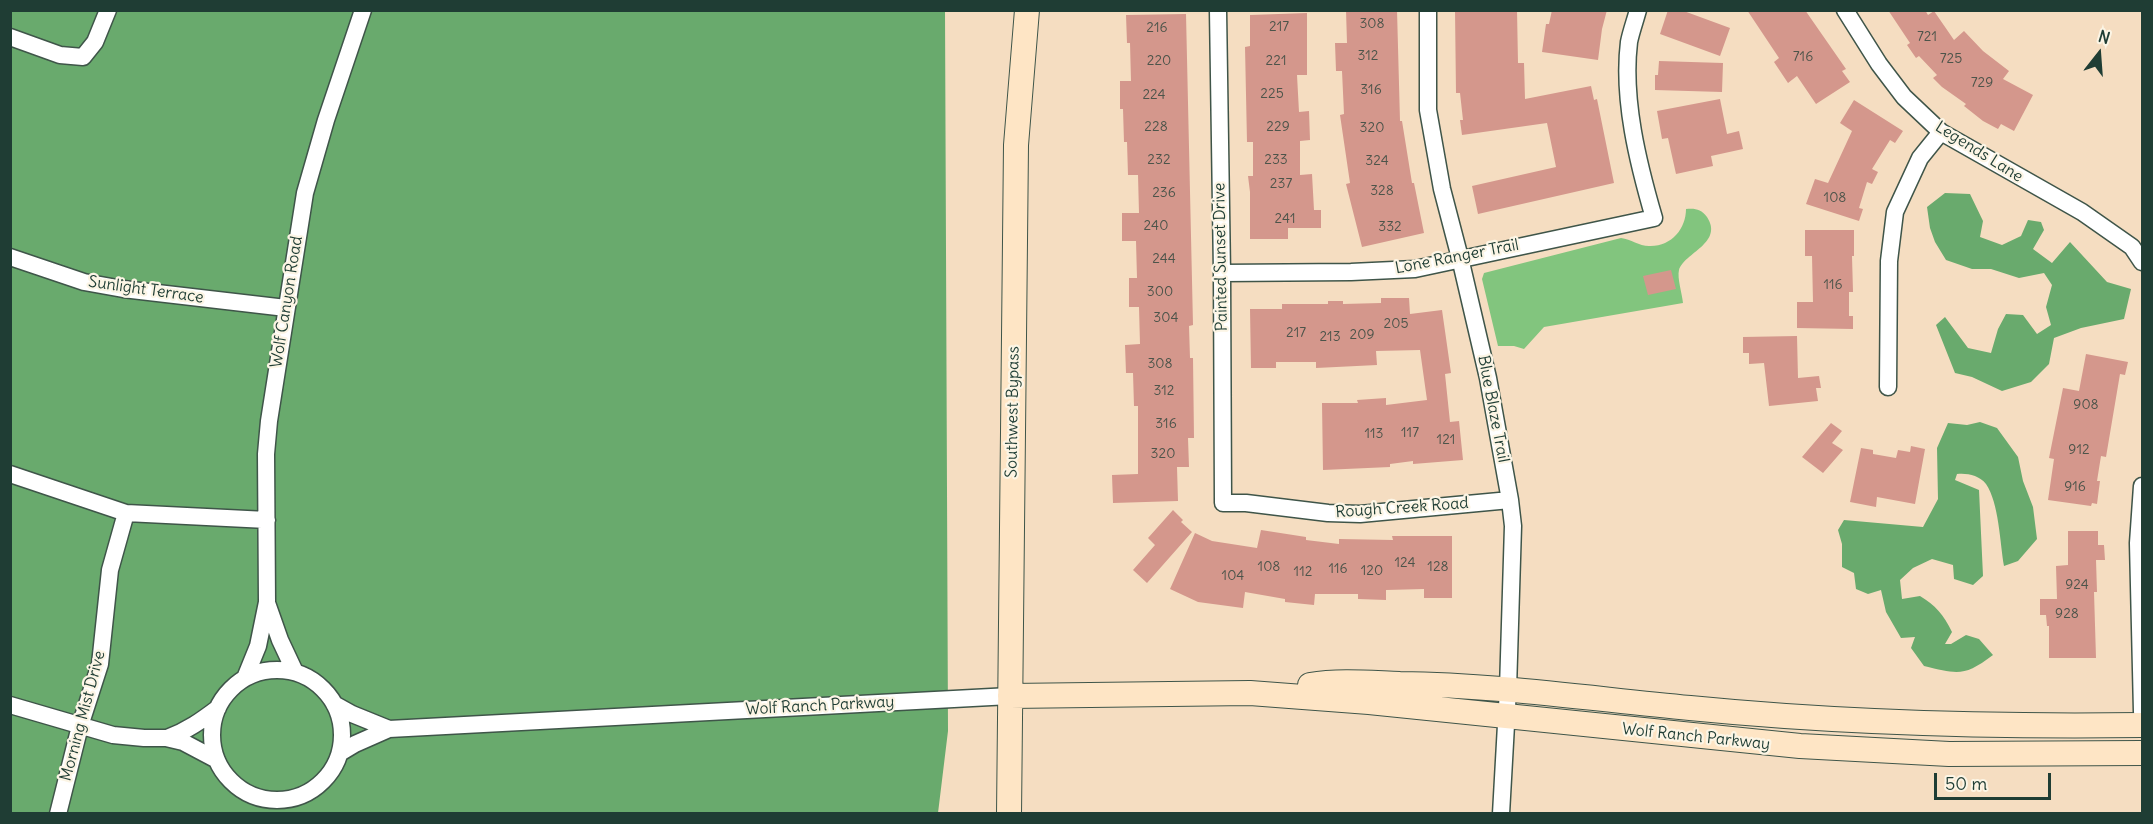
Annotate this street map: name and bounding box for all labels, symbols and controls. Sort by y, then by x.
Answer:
house number: 308 [1359,16,1385,32]
house number: 217 [1269,19,1289,35]
house number: 216 [1146,20,1168,36]
north arrow [2069,24,2129,84]
text: N [2096,26,2112,48]
house number: 721 [1917,29,1937,45]
house number: 312 [1357,48,1379,64]
house number: 716 [1793,49,1813,65]
house number: 725 [1940,51,1962,67]
house number: 220 [1147,53,1171,69]
house number: 221 [1266,53,1286,69]
house number: 729 [1971,75,1993,91]
house number: 316 [1360,82,1382,98]
house number: 225 [1260,86,1284,102]
house number: 224 [1142,87,1166,103]
street label: Legends Lane [1932,117,2026,187]
house number: 228 [1144,119,1168,135]
house number: 229 [1266,119,1290,135]
house number: 320 [1360,120,1384,136]
house number: 232 [1147,152,1171,168]
house number: 233 [1264,152,1288,168]
house number: 324 [1365,153,1389,169]
house number: 237 [1270,176,1292,192]
street label: Painted Sunset Drive [1210,183,1232,331]
house number: 328 [1370,183,1394,199]
house number: 236 [1152,185,1176,201]
house number: 108 [1824,190,1846,206]
house number: 241 [1275,211,1295,227]
house number: 240 [1144,218,1168,234]
house number: 332 [1378,219,1402,235]
street label: Wolf Canyon Road [267,235,307,369]
street label: Lone Ranger Trail [1394,236,1520,278]
house number: 244 [1152,251,1176,267]
street label: Sunlight Terrace [87,272,205,308]
house number: 116 [1823,277,1843,293]
house number: 300 [1147,284,1173,300]
house number: 304 [1153,310,1179,326]
house number: 205 [1384,316,1408,332]
house number: 217 [1286,325,1306,341]
house number: 209 [1350,327,1374,343]
house number: 213 [1319,329,1341,345]
street label: Southwest Bypass [1002,346,1024,478]
street label: Blue Blaze Trail [1473,354,1513,464]
house number: 308 [1147,356,1173,372]
house number: 312 [1153,383,1175,399]
house number: 908 [2073,397,2099,413]
house number: 316 [1155,416,1177,432]
house number: 117 [1401,425,1419,441]
house number: 113 [1364,426,1384,442]
house number: 121 [1437,432,1455,448]
house number: 912 [2068,442,2090,458]
house number: 320 [1151,446,1175,462]
house number: 916 [2064,479,2086,495]
street label: Rough Creek Road [1335,494,1469,522]
house number: 124 [1394,555,1416,571]
house number: 108 [1258,559,1280,575]
house number: 128 [1427,559,1449,575]
house number: 116 [1328,561,1348,577]
house number: 120 [1361,563,1383,579]
house number: 112 [1294,564,1312,580]
house number: 104 [1222,568,1244,584]
house number: 924 [2065,577,2089,593]
house number: 928 [2055,606,2079,622]
street label: Morning Mist Drive [56,649,110,783]
street label: Wolf Ranch Parkway [745,693,895,719]
street label: Wolf Ranch Parkway [1621,720,1771,754]
scale bar [1937,761,2054,799]
text: 50 m [1945,772,1987,795]

